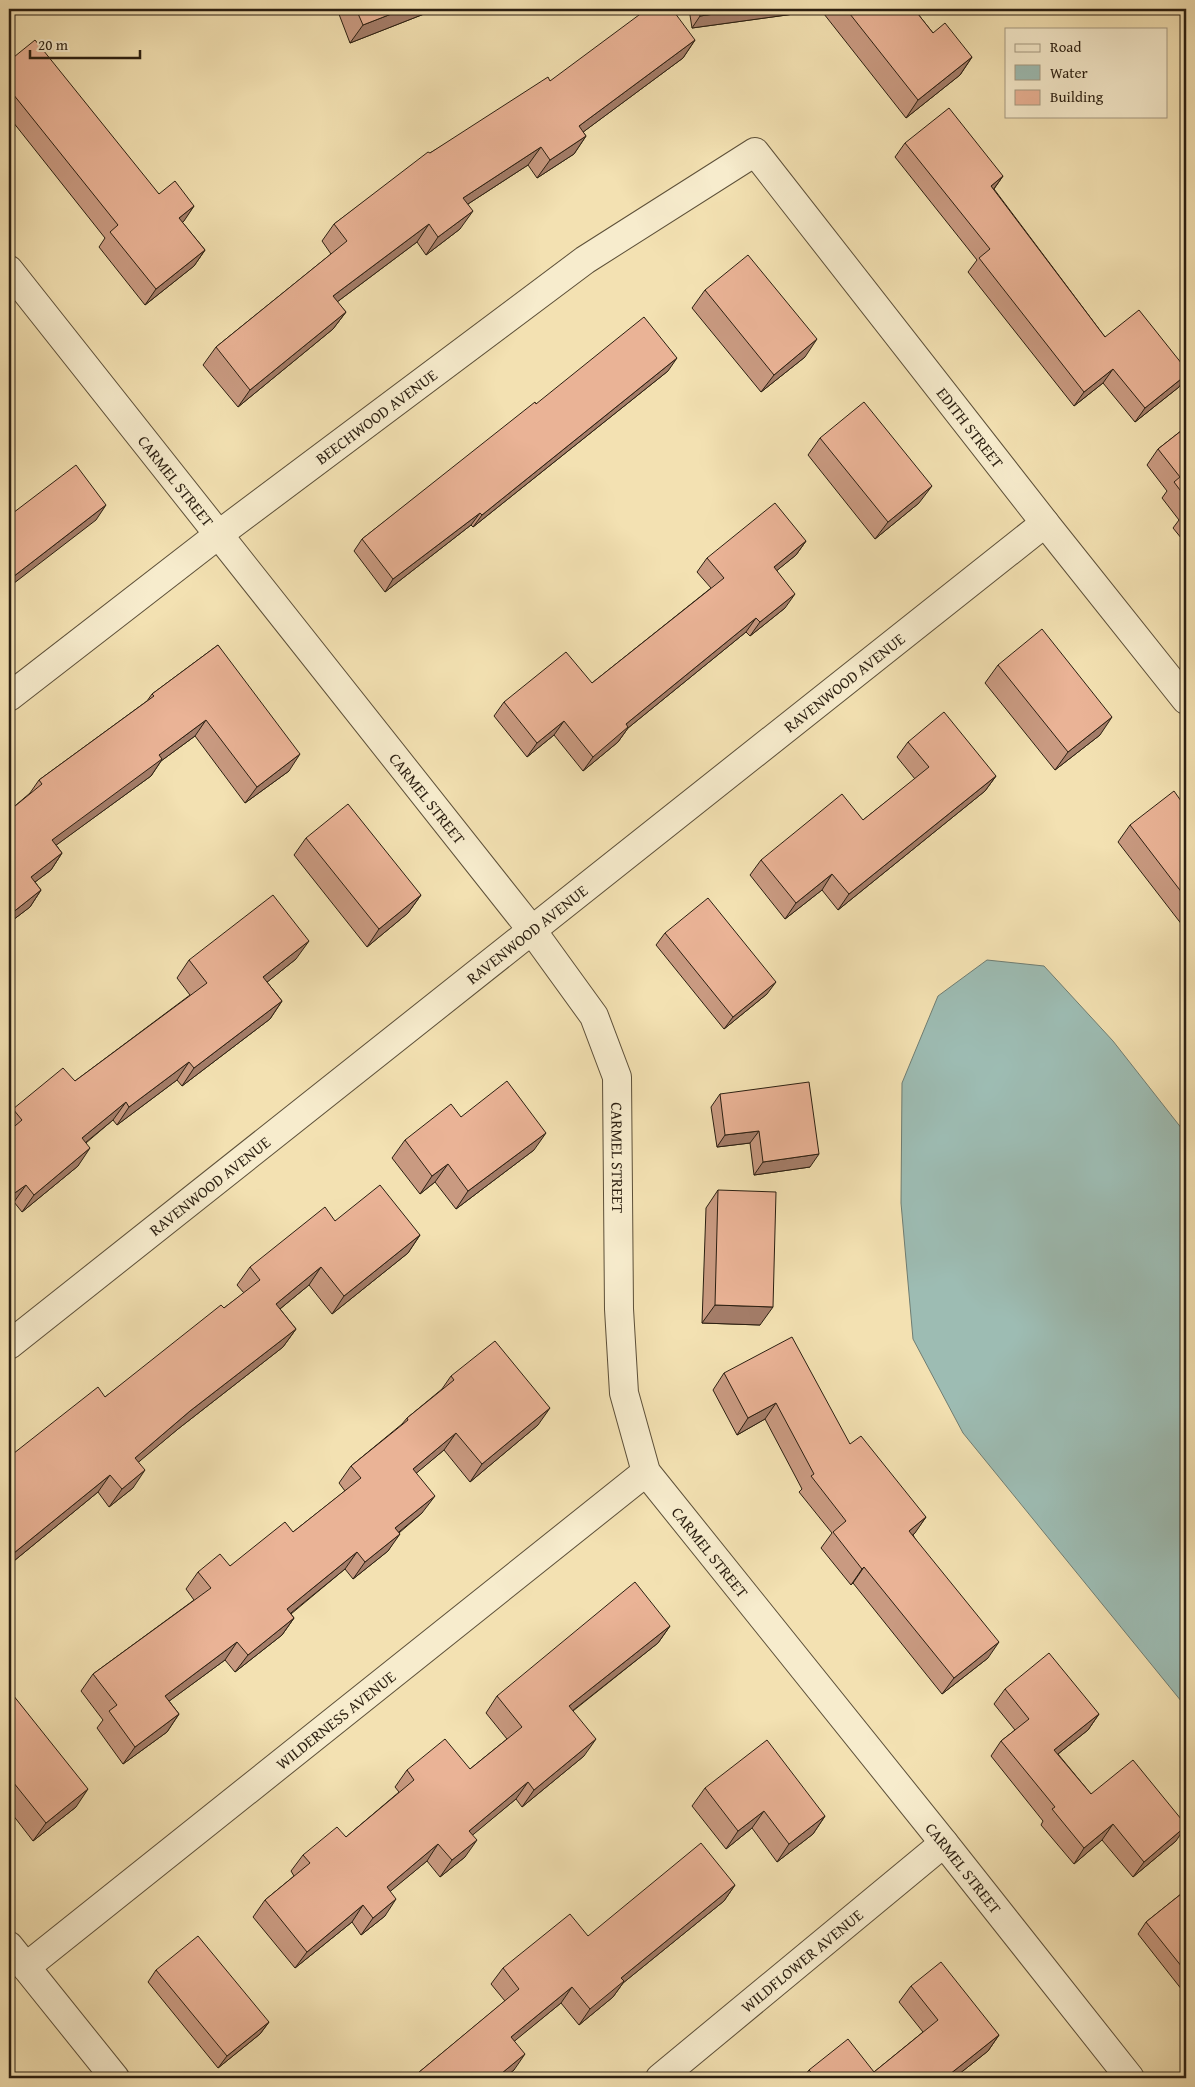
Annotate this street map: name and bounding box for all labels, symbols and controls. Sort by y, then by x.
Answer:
scale bar [30,28,140,60]
legend [1005,28,1168,118]
text: 20 m [38,34,69,55]
text: Road [1050,36,1081,57]
text: Water [1050,62,1088,83]
text: Building [1050,86,1104,107]
street label: BEECHWOOD AVENUE [310,363,442,470]
street label: EDITH STREET [931,382,1010,473]
street label: CARMEL STREET [132,430,220,532]
street label: RAVENWOOD AVENUE [778,627,910,738]
street label: CARMEL STREET [384,747,471,849]
street label: RAVENWOOD AVENUE [461,878,593,990]
street label: CARMEL STREET [605,1102,630,1213]
street label: RAVENWOOD AVENUE [144,1130,275,1242]
street label: CARMEL STREET [666,1501,754,1603]
street label: WILDERNESS AVENUE [270,1665,400,1775]
street label: CARMEL STREET [920,1817,1007,1919]
street label: WILDFLOWER AVENUE [736,1903,868,2018]

